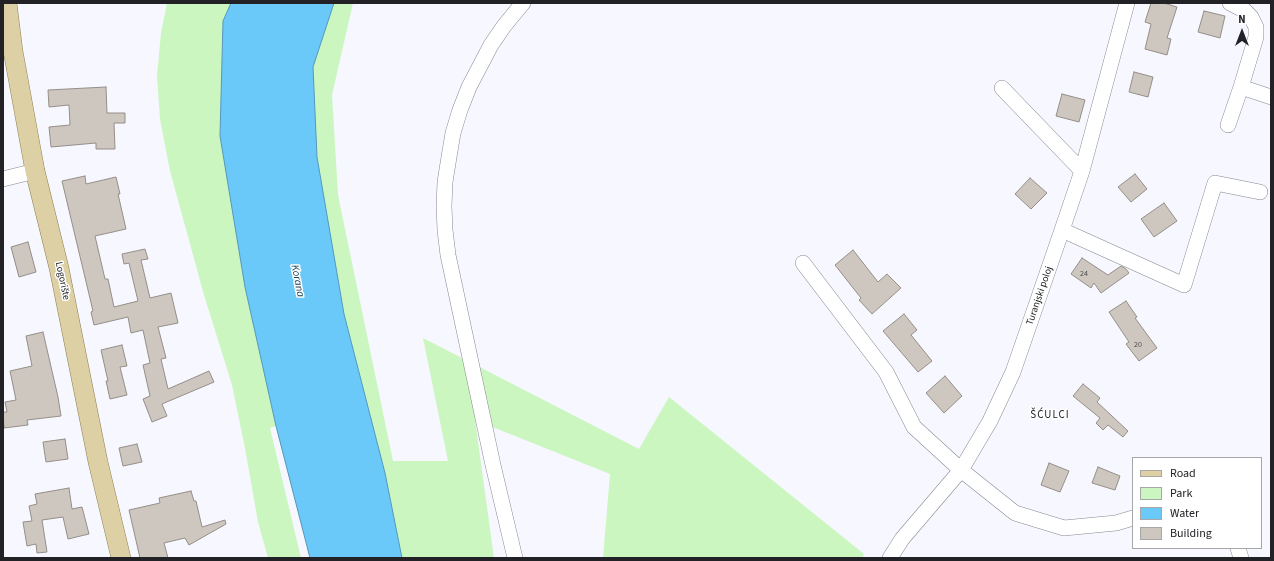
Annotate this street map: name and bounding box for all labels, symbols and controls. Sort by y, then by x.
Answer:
north arrow [1222,12,1262,52]
text: N [1238,12,1246,27]
street label: Logorište [52,261,72,301]
water label: Korana [287,264,307,298]
street label: Turanjski poloj [1024,265,1056,327]
house number: 24 [1080,269,1088,279]
house number: 20 [1134,340,1142,350]
district label: ŠĆULCI [1030,409,1070,423]
legend [1132,457,1262,549]
text: Road [1170,465,1196,482]
text: Park [1170,485,1192,502]
text: Water [1170,505,1199,522]
text: Building [1170,525,1212,542]

